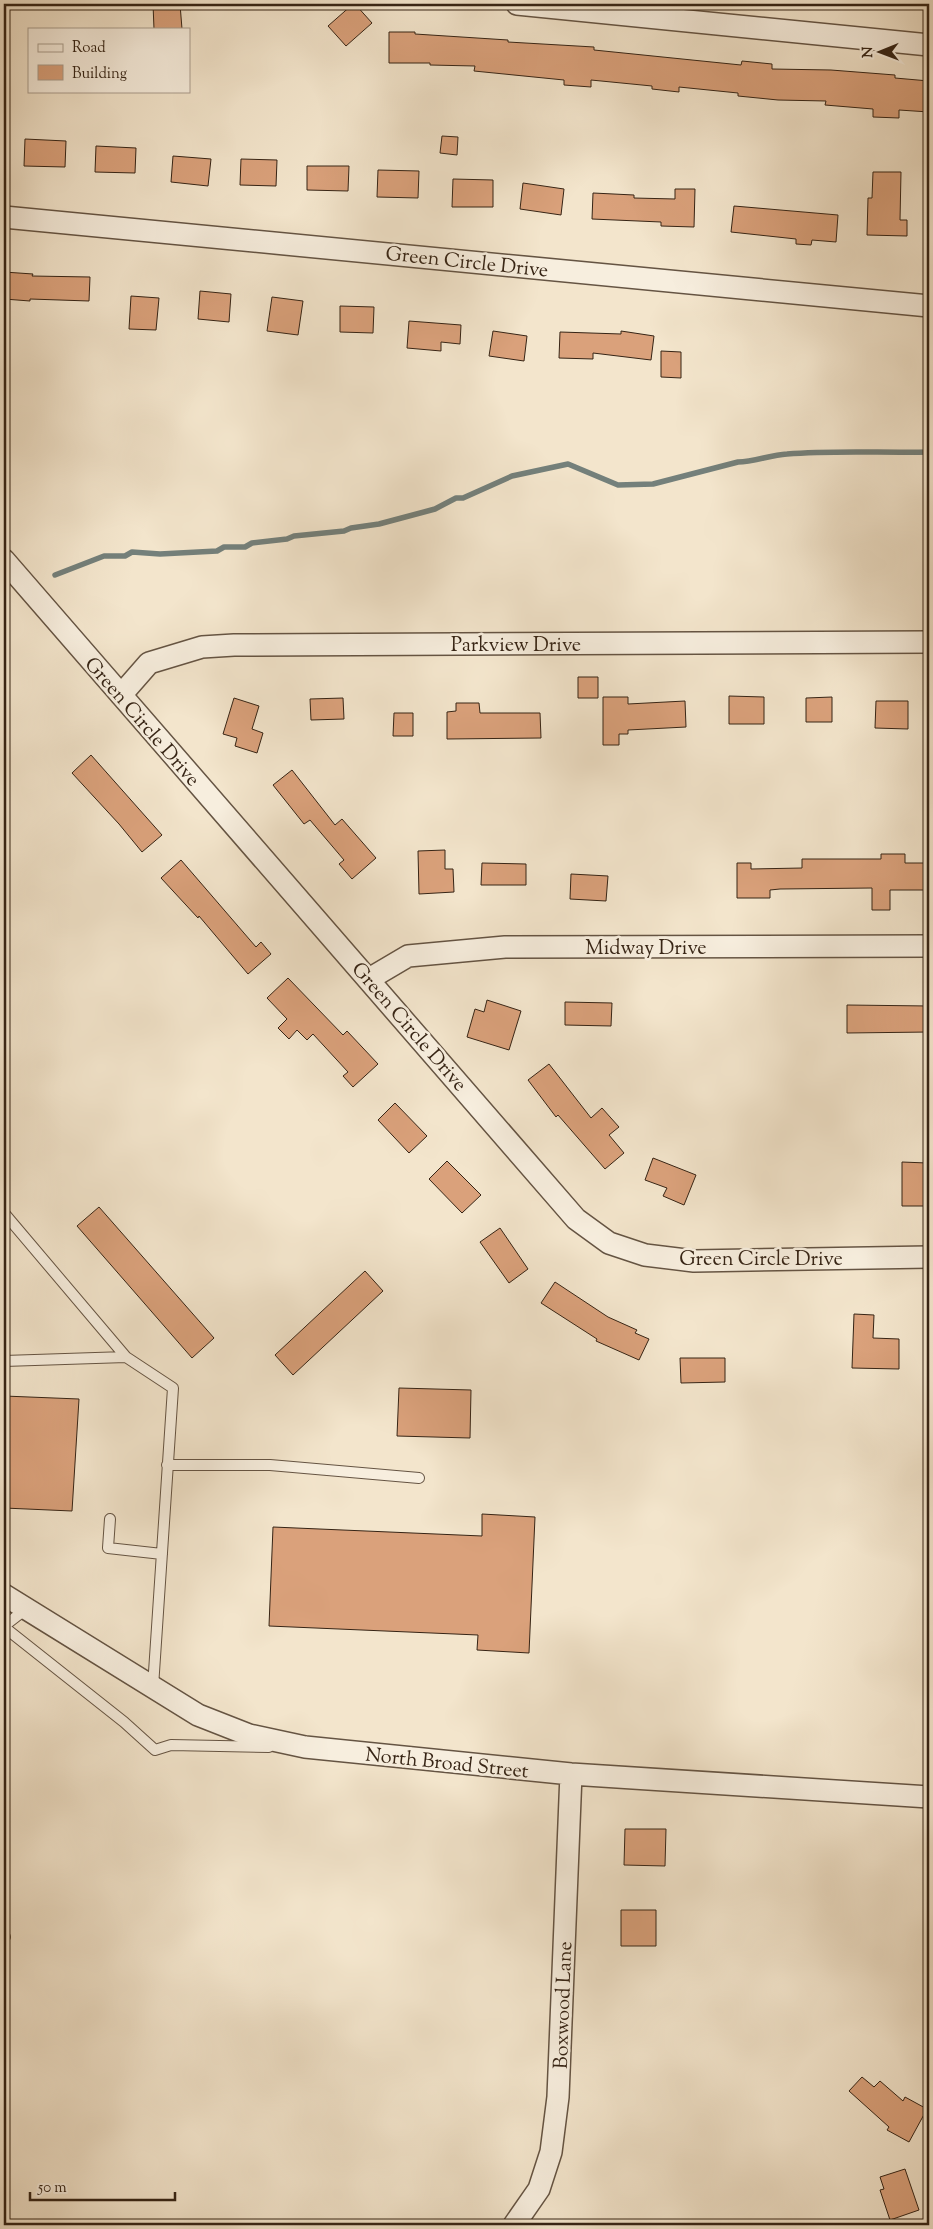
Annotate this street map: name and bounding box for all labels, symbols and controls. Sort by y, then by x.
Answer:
legend [28,28,190,92]
north arrow [856,28,906,78]
text: Road [72,38,106,59]
text: N [859,46,879,58]
text: Building [72,64,127,85]
street label: Green Circle Drive [384,241,550,286]
street label: Parkview Drive [451,632,581,661]
street label: Green Circle Drive [77,651,206,794]
street label: Midway Drive [585,935,707,964]
street label: Green Circle Drive [344,956,473,1099]
street label: Green Circle Drive [679,1246,843,1275]
street label: North Broad Street [364,1741,530,1788]
street label: Boxwood Lane [548,1941,581,2069]
scale bar [30,2169,175,2201]
text: 50 m [37,2178,67,2199]

